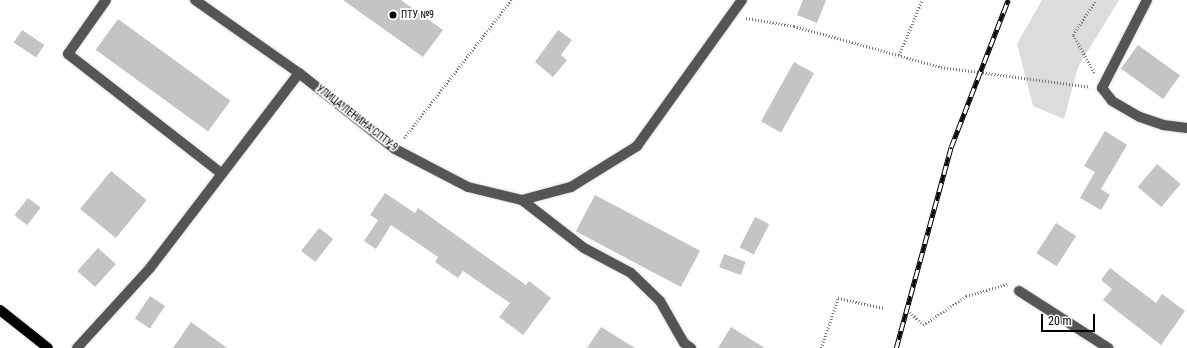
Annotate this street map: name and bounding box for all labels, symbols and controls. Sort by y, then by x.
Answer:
place label: ПТУ №9 [401,9,434,21]
marker: ПТУ №9 [388,10,398,20]
street label: УЛИЦА ЛЕНИНА СПТУ-9 [314,83,400,153]
scale bar [1043,306,1097,332]
text: 20 m [1048,314,1072,328]

